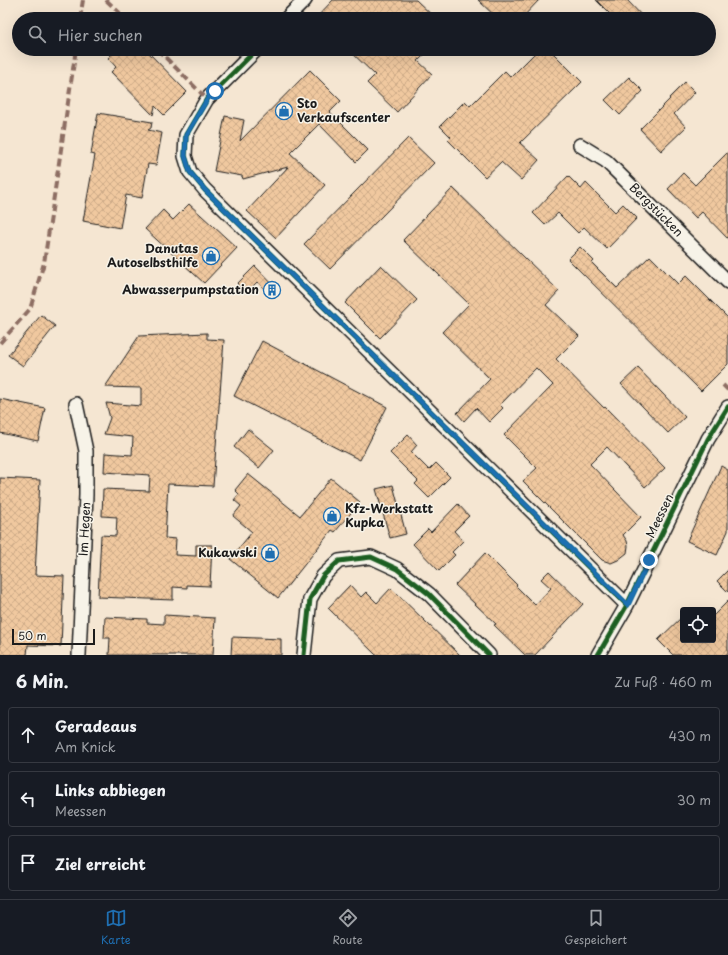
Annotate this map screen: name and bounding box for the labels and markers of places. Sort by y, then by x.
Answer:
place label: Sto Verkaufscenter [297,94,391,126]
shop icon: Sto Verkaufscenter [274,101,294,121]
place label: Danutas Autoselbsthilfe [107,239,198,271]
shop icon: Danutas Autoselbsthilfe [201,246,221,266]
place label: Abwasserpumpstation [122,280,259,298]
building icon: Abwasserpumpstation [262,280,282,300]
place label: Kfz-Werkstatt Kupka [345,499,433,531]
shop icon: Kfz-Werkstatt Kupka [322,506,342,526]
place label: Kukawski [198,543,257,561]
shop icon: Kukawski [260,543,280,563]

